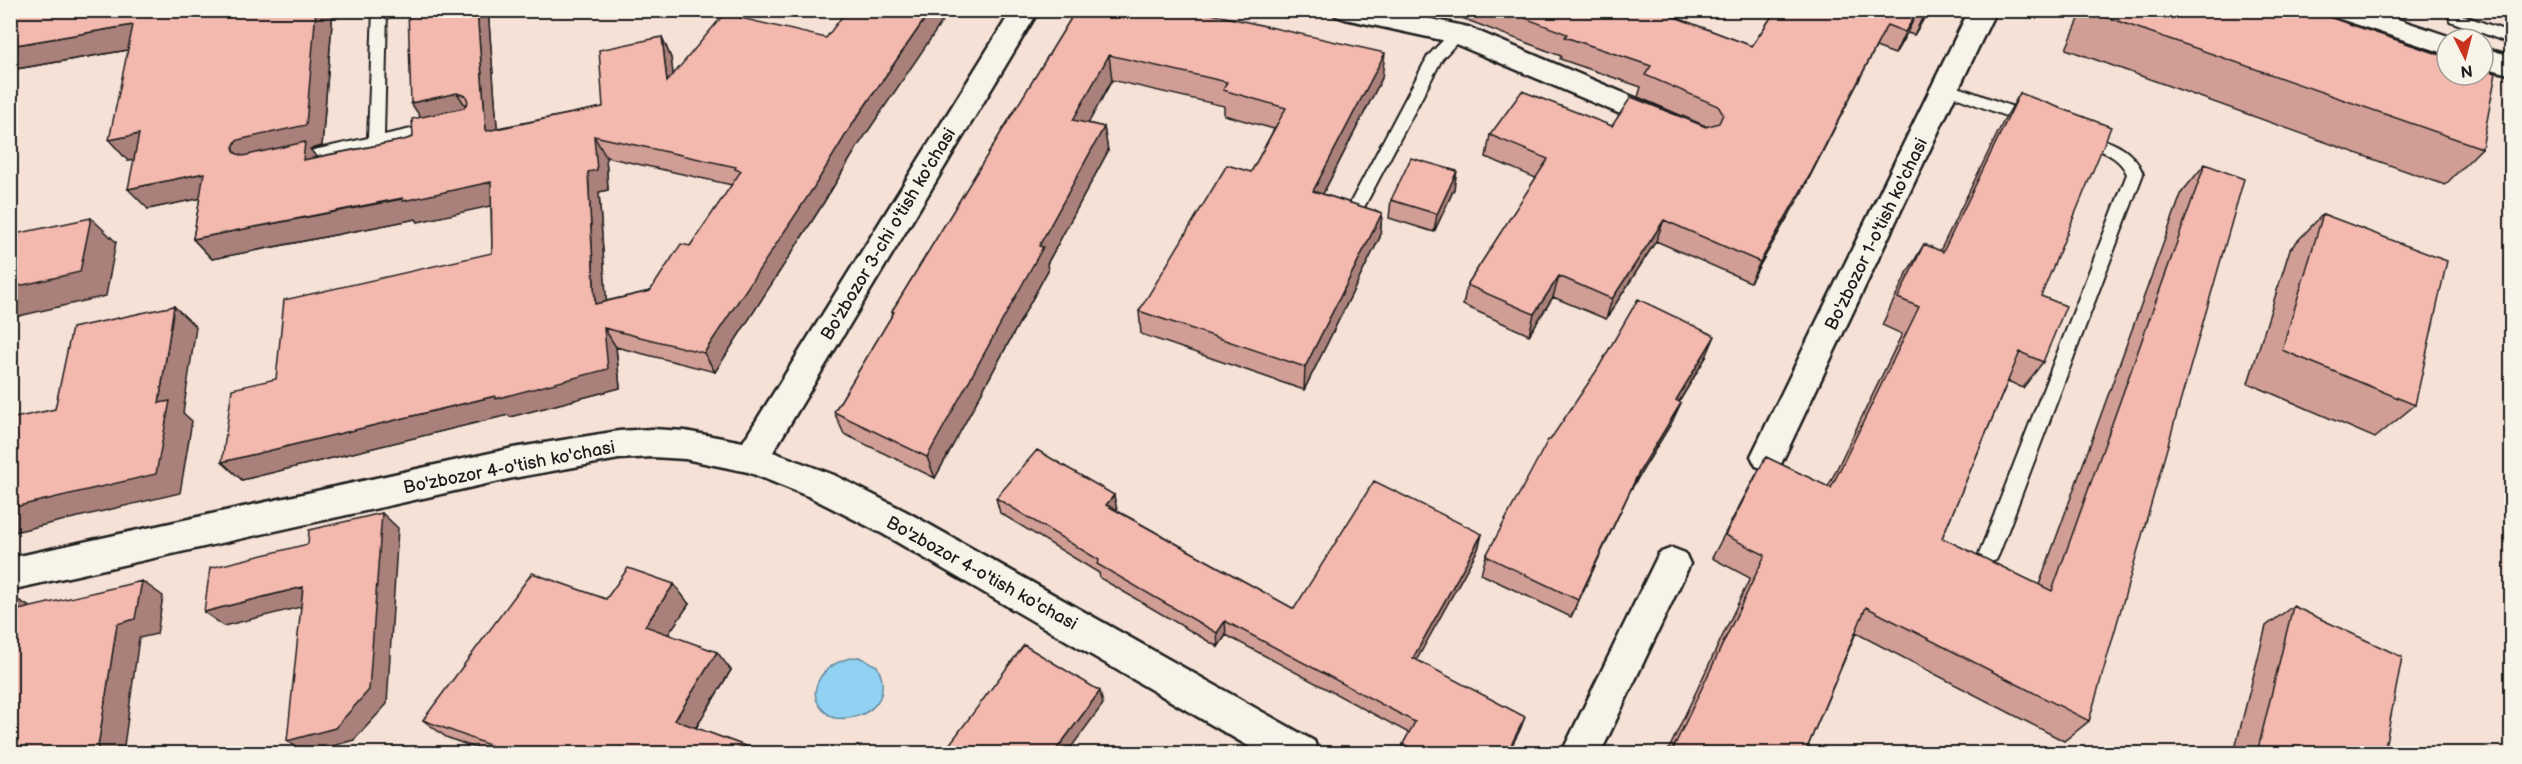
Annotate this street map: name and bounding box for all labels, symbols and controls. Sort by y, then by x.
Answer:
north arrow [2435,27,2495,87]
text: N [2459,60,2473,81]
street label: Bo'zbozor 3-chi o'tish ko'chasi [817,124,960,344]
street label: Bo'zbozor 1-o'tish ko'chasi [1821,135,1932,334]
street label: Bo'zbozor 4-o'tish ko'chasi [401,437,617,498]
street label: Bo'zbozor 4-o'tish ko'chasi [883,512,1081,635]

